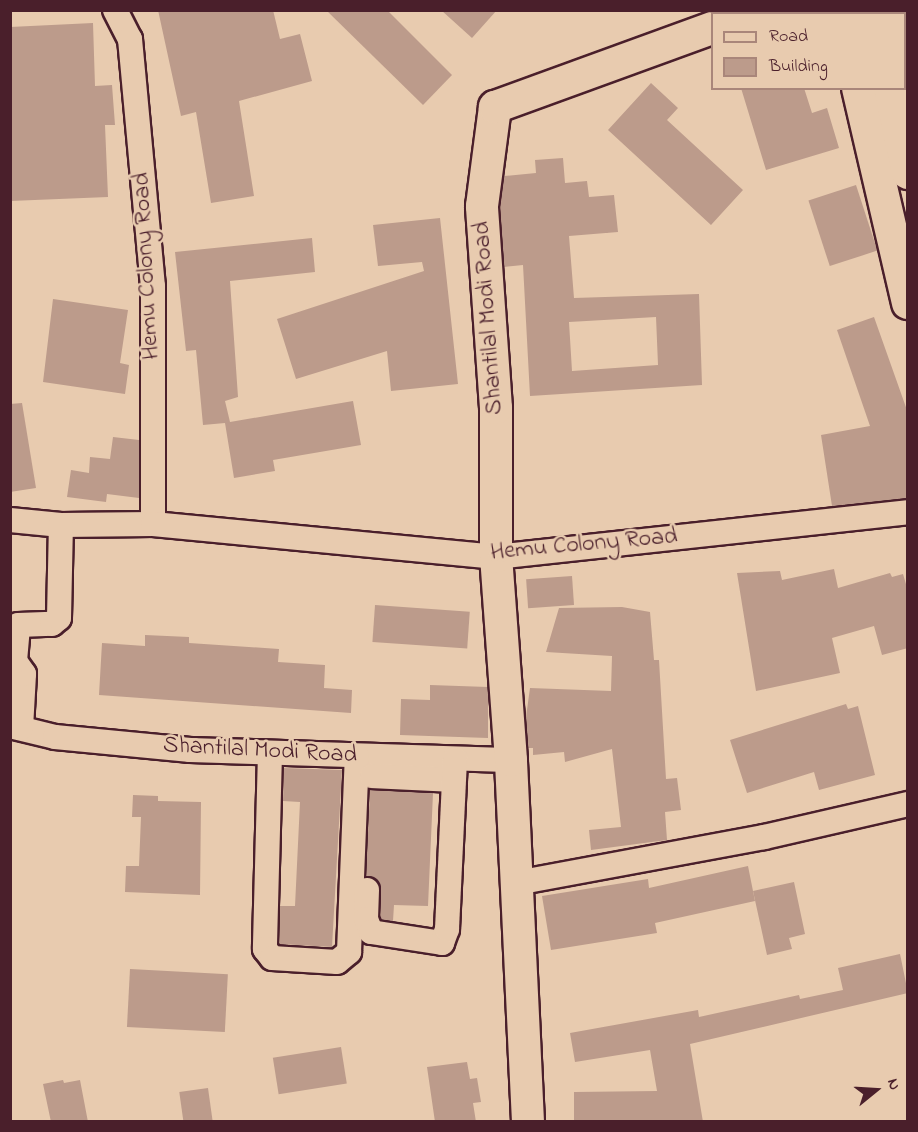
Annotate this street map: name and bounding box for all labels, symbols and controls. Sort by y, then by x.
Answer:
legend [711,12,906,90]
text: Road [769,24,808,50]
text: Building [769,54,828,80]
street label: Hemu Colony Road [128,171,166,361]
street label: Shantilal Modi Road [468,220,510,416]
street label: Hemu Colony Road [489,522,679,568]
street label: Shantilal Modi Road [162,732,358,770]
north arrow [846,1060,906,1120]
text: N [880,1076,906,1093]

